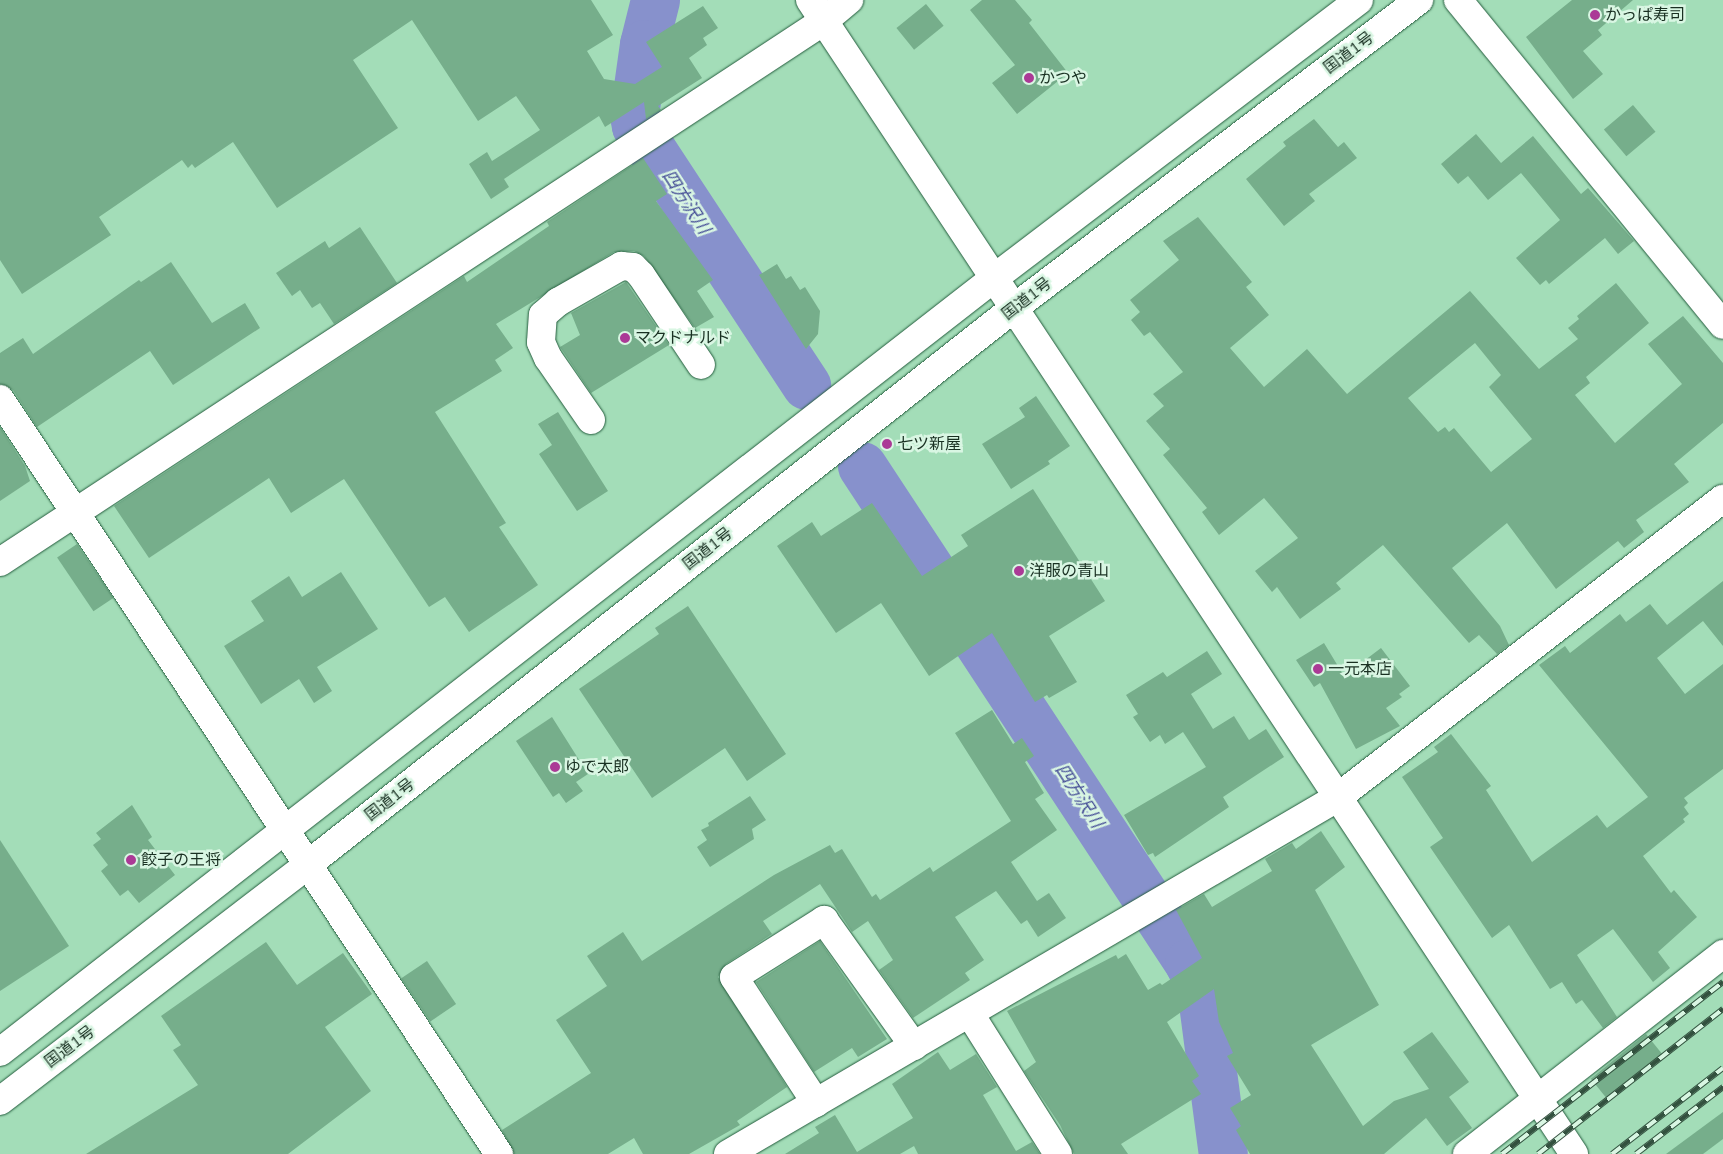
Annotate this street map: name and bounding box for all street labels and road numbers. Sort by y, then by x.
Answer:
street label: 国道1号 [1320,28,1378,78]
street label: 国道1号 [998,274,1056,324]
street label: 国道1号 [679,524,737,574]
street label: 国道1号 [361,775,419,825]
street label: 国道1号 [41,1022,99,1072]

